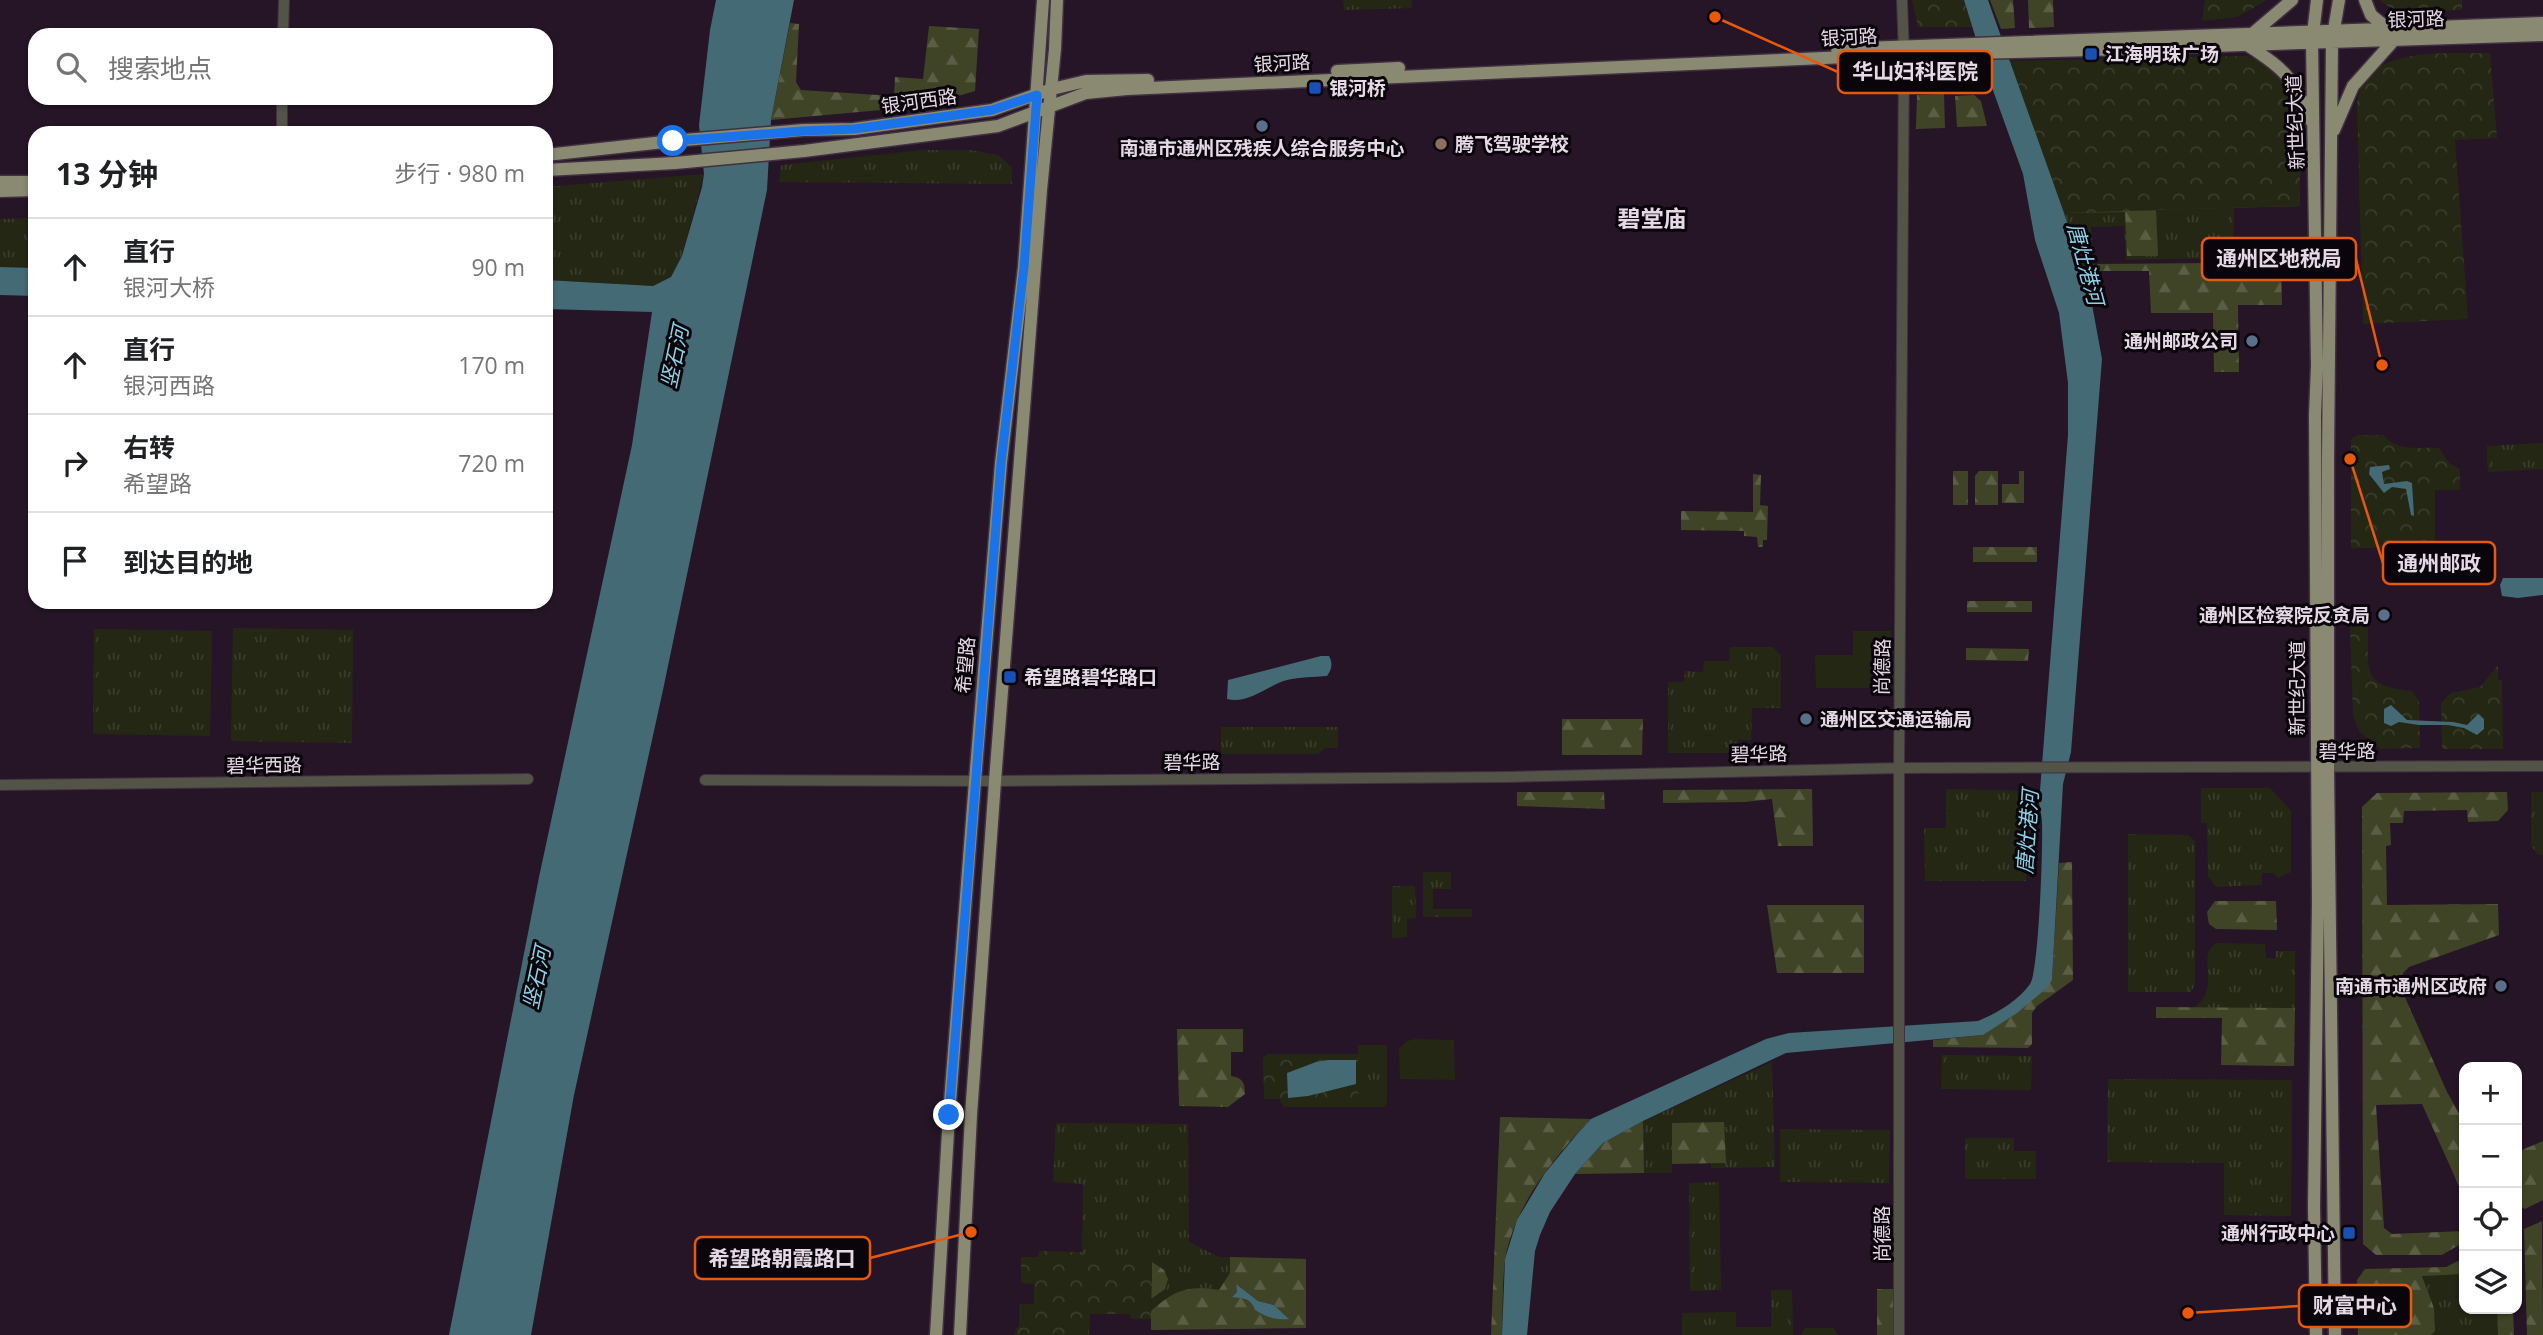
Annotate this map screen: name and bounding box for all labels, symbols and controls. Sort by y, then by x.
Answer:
street label: 银河路 [2387,5,2445,33]
street label: 银河路 [1820,23,1878,51]
search box [28,28,553,105]
place label: 江海明珠广场 [2105,41,2219,67]
marker: 江海明珠广场 [2083,46,2099,62]
icon: search [52,48,90,86]
street label: 银河路 [1253,49,1311,77]
text: 搜索地点 [108,50,212,86]
callout: 华山妇科医院 [1838,51,1992,93]
text: 华山妇科医院 [1852,57,1978,85]
street label: 新世纪大道 [2280,74,2310,170]
place label: 银河桥 [1329,75,1386,101]
marker: 银河桥 [1307,80,1323,96]
street label: 银河西路 [880,83,958,119]
marker: 南通市通州区残疾人综合服务中心 [1254,118,1270,134]
route start [657,125,688,156]
place label: 腾飞驾驶学校 [1455,131,1569,157]
place label: 南通市通州区残疾人综合服务中心 [1119,135,1405,161]
marker: 腾飞驾驶学校 [1433,136,1449,152]
text: 13 分钟 [56,153,158,194]
text: 步行 · 980 m [394,157,525,189]
district label: 碧堂庙 [1618,202,1687,234]
water label: 唐灶港河 [2062,220,2111,312]
text: 直行 [123,233,175,269]
callout: 通州区地税局 [2202,238,2356,280]
text: 通州区地税局 [2216,244,2342,272]
icon: ahead [56,248,94,286]
text: 90 m [471,251,525,283]
text: 银河大桥 [123,271,215,303]
water label: 竖石河 [654,319,695,391]
place label: 通州邮政公司 [2124,328,2238,354]
text: 直行 [123,331,175,367]
marker: 通州邮政公司 [2244,333,2260,349]
icon: ahead [56,346,94,384]
text: 170 m [458,349,525,381]
text: 银河西路 [123,369,215,401]
text: 右转 [123,429,175,465]
icon: right [56,444,94,482]
text: 720 m [458,447,525,479]
text: 希望路 [123,467,192,499]
icon: arrive [56,542,94,580]
callout: 通州邮政 [2383,542,2495,584]
text: 到达目的地 [123,544,253,580]
text: 通州邮政 [2397,549,2481,577]
place label: 通州区检察院反贪局 [2199,602,2370,628]
marker: 通州区检察院反贪局 [2376,607,2392,623]
street label: 希望路 [950,635,980,695]
street label: 尚德路 [1869,638,1895,696]
street label: 新世纪大道 [2284,640,2310,736]
place label: 希望路碧华路口 [1024,664,1157,690]
marker: 希望路碧华路口 [1002,669,1018,685]
place label: 通州区交通运输局 [1820,706,1972,732]
marker: 通州区交通运输局 [1798,711,1814,727]
street label: 碧华路 [2318,738,2376,764]
street label: 碧华路 [1730,741,1788,767]
street label: 碧华路 [1163,749,1221,775]
street label: 碧华西路 [226,751,302,779]
water label: 唐灶港河 [2010,785,2044,875]
water label: 竖石河 [516,940,557,1012]
place label: 南通市通州区政府 [2335,973,2487,999]
marker: 南通市通州区政府 [2493,978,2509,994]
map controls [2459,1062,2522,1314]
button: + [2459,1062,2522,1125]
route end [933,1099,964,1130]
button: − [2459,1125,2522,1188]
button: locate [2459,1188,2522,1251]
street label: 尚德路 [1869,1205,1895,1263]
place label: 通州行政中心 [2221,1220,2335,1246]
marker: 通州行政中心 [2341,1225,2357,1241]
callout: 希望路朝霞路口 [695,1237,870,1279]
text: 希望路朝霞路口 [709,1244,856,1272]
button: layers [2459,1251,2522,1314]
callout: 财富中心 [2299,1285,2411,1327]
text: 财富中心 [2313,1291,2397,1319]

